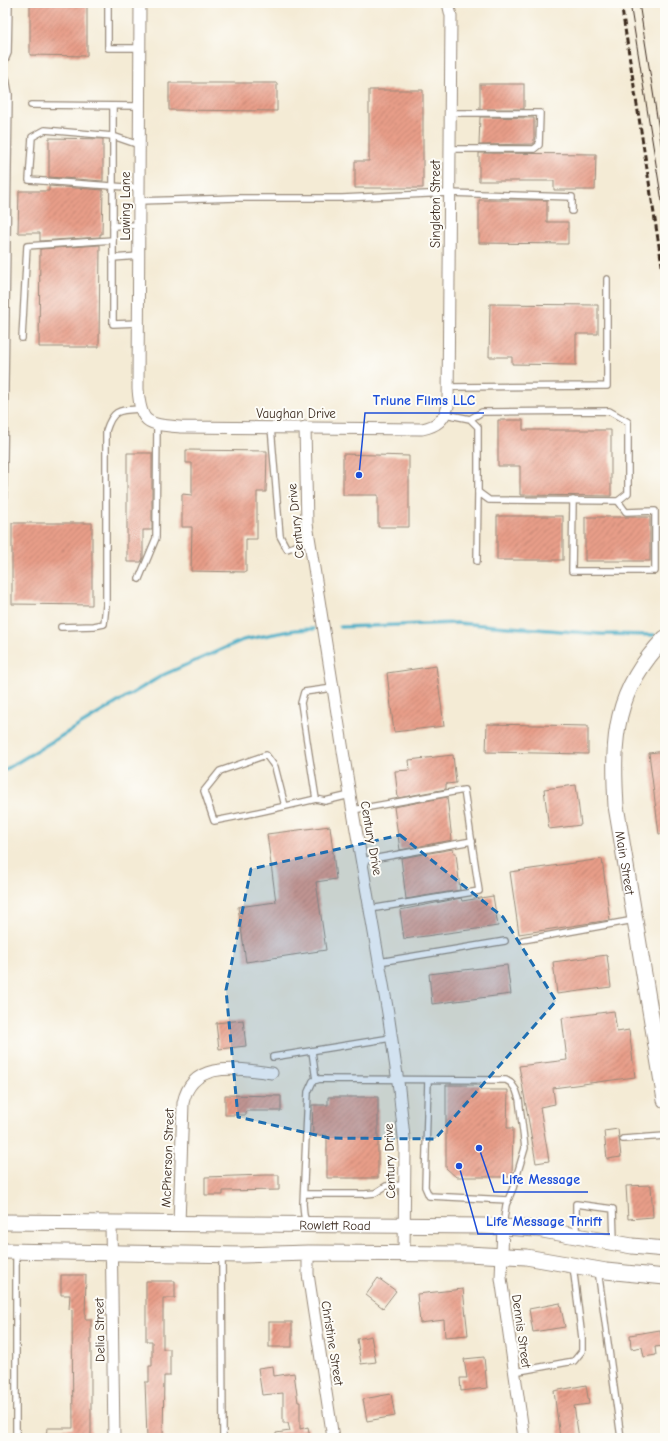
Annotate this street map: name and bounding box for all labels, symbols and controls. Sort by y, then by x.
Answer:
street label: Singleton Street [428,159,443,248]
street label: Lawing Lane [118,171,133,240]
callout: Triune Films LLC [365,387,484,413]
text: Triune Films LLC [373,392,476,409]
street label: Vaughan Drive [256,406,336,421]
street label: Century Drive [284,482,307,559]
street label: Century Drive [358,800,386,877]
street label: Main Street [612,830,638,897]
street label: McPherson Street [158,1107,177,1208]
street label: Century Drive [381,1123,398,1199]
callout: Life Message [494,1166,588,1192]
text: Life Message [502,1171,580,1188]
callout: Life Message Thrift [478,1208,610,1234]
text: Life Message Thrift [486,1213,603,1230]
street label: Rowlett Road [299,1217,371,1233]
street label: Dennis Street [509,1293,534,1370]
street label: Delia Street [91,1297,108,1362]
street label: Christine Street [318,1300,347,1388]

